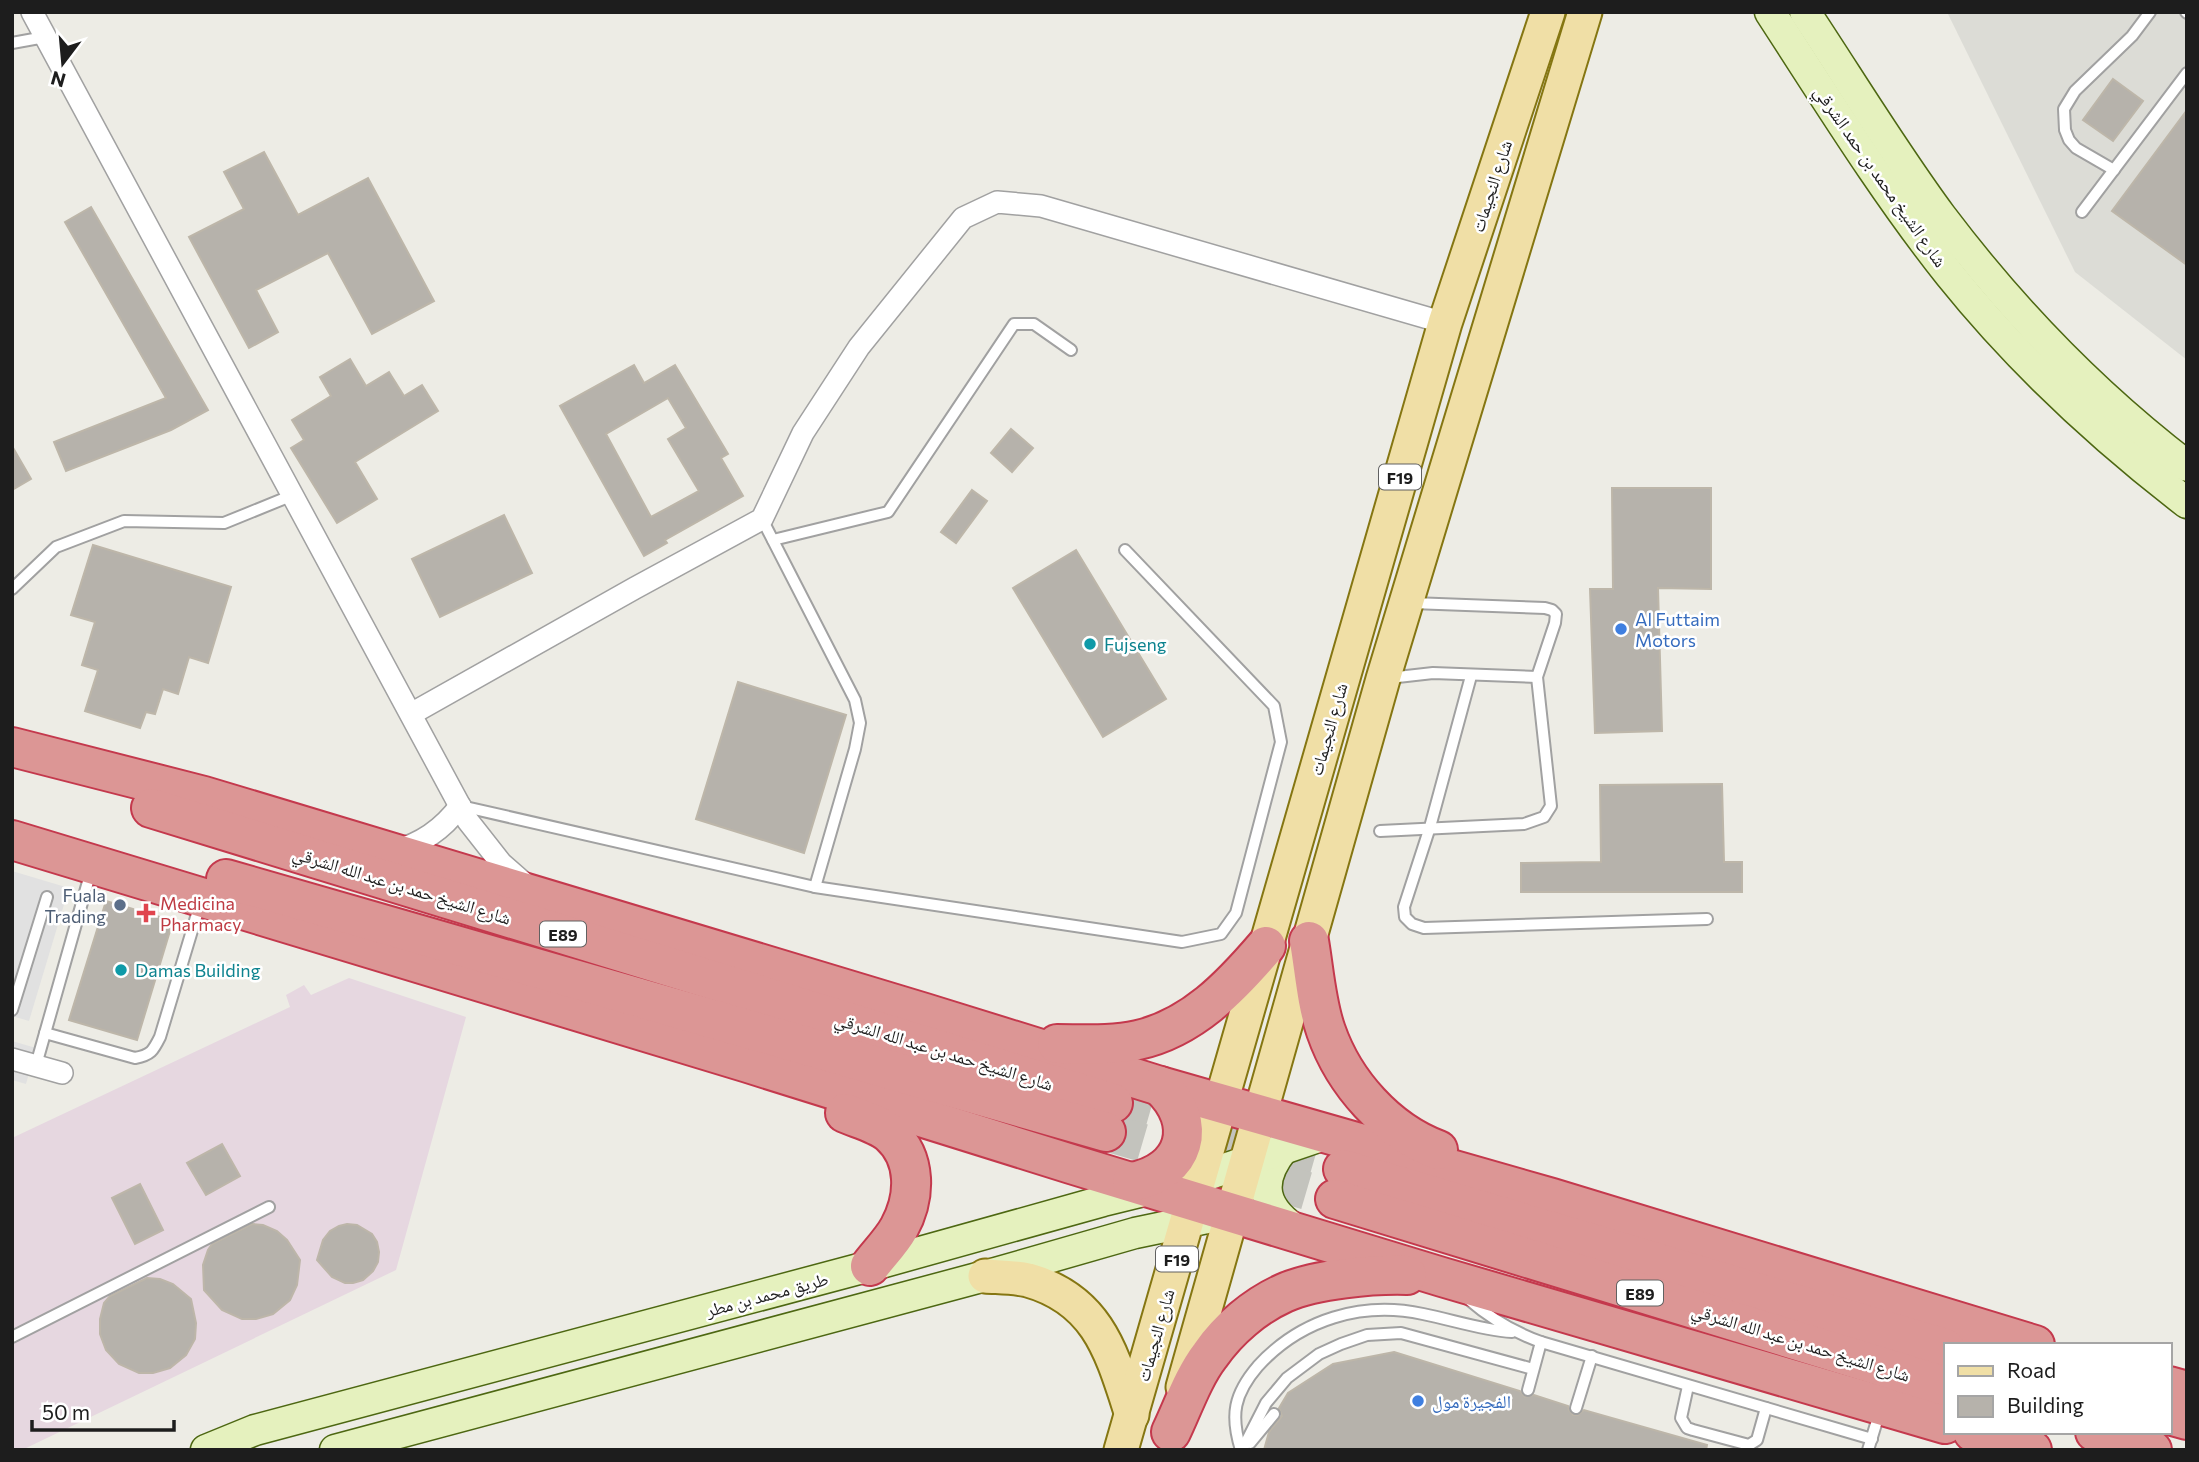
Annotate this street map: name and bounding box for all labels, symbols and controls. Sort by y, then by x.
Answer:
north arrow [28,28,98,98]
text: N [48,67,68,93]
street label: شارع الشيخ محمد بن حمد الشرقي [1806,81,1952,274]
street label: شارع النجيمات [1466,137,1517,235]
road number: F19 [1379,464,1421,490]
place label: Al Futtaim Motors [1635,608,1720,651]
marker: Al Futtaim Motors [1613,621,1629,637]
place label: Fujseng [1104,633,1167,655]
marker: Fujseng [1082,636,1098,652]
street label: شارع النجيمات [1304,680,1353,778]
street label: شارع الشيخ حمد بن عبد الله الشرقي [289,841,514,933]
place label: Fuala Trading [44,884,106,927]
place label: Medicina Pharmacy [160,892,242,935]
marker: Fuala Trading [112,897,128,913]
marker: Medicina Pharmacy [138,905,154,921]
road number: E89 [540,922,586,946]
place label: Damas Building [135,959,261,981]
marker: Damas Building [113,962,129,978]
street label: شارع الشيخ حمد بن عبد الله الشرقي [831,1007,1056,1099]
road number: F19 [1156,1246,1198,1272]
street label: طريق محمد بن مطر [702,1267,831,1322]
road number: E89 [1617,1280,1663,1306]
street label: شارع النجيمات [1131,1286,1180,1384]
street label: شارع الشيخ حمد بن عبد الله الشرقي [1688,1298,1913,1390]
legend [1944,1343,2171,1434]
text: Road [2007,1357,2056,1382]
scale bar [32,1388,173,1432]
place label: الفجيرة مول [1432,1390,1511,1413]
text: Building [2007,1392,2084,1417]
marker: الفجيرة مول [1410,1393,1426,1409]
text: 50 m [42,1399,90,1424]

